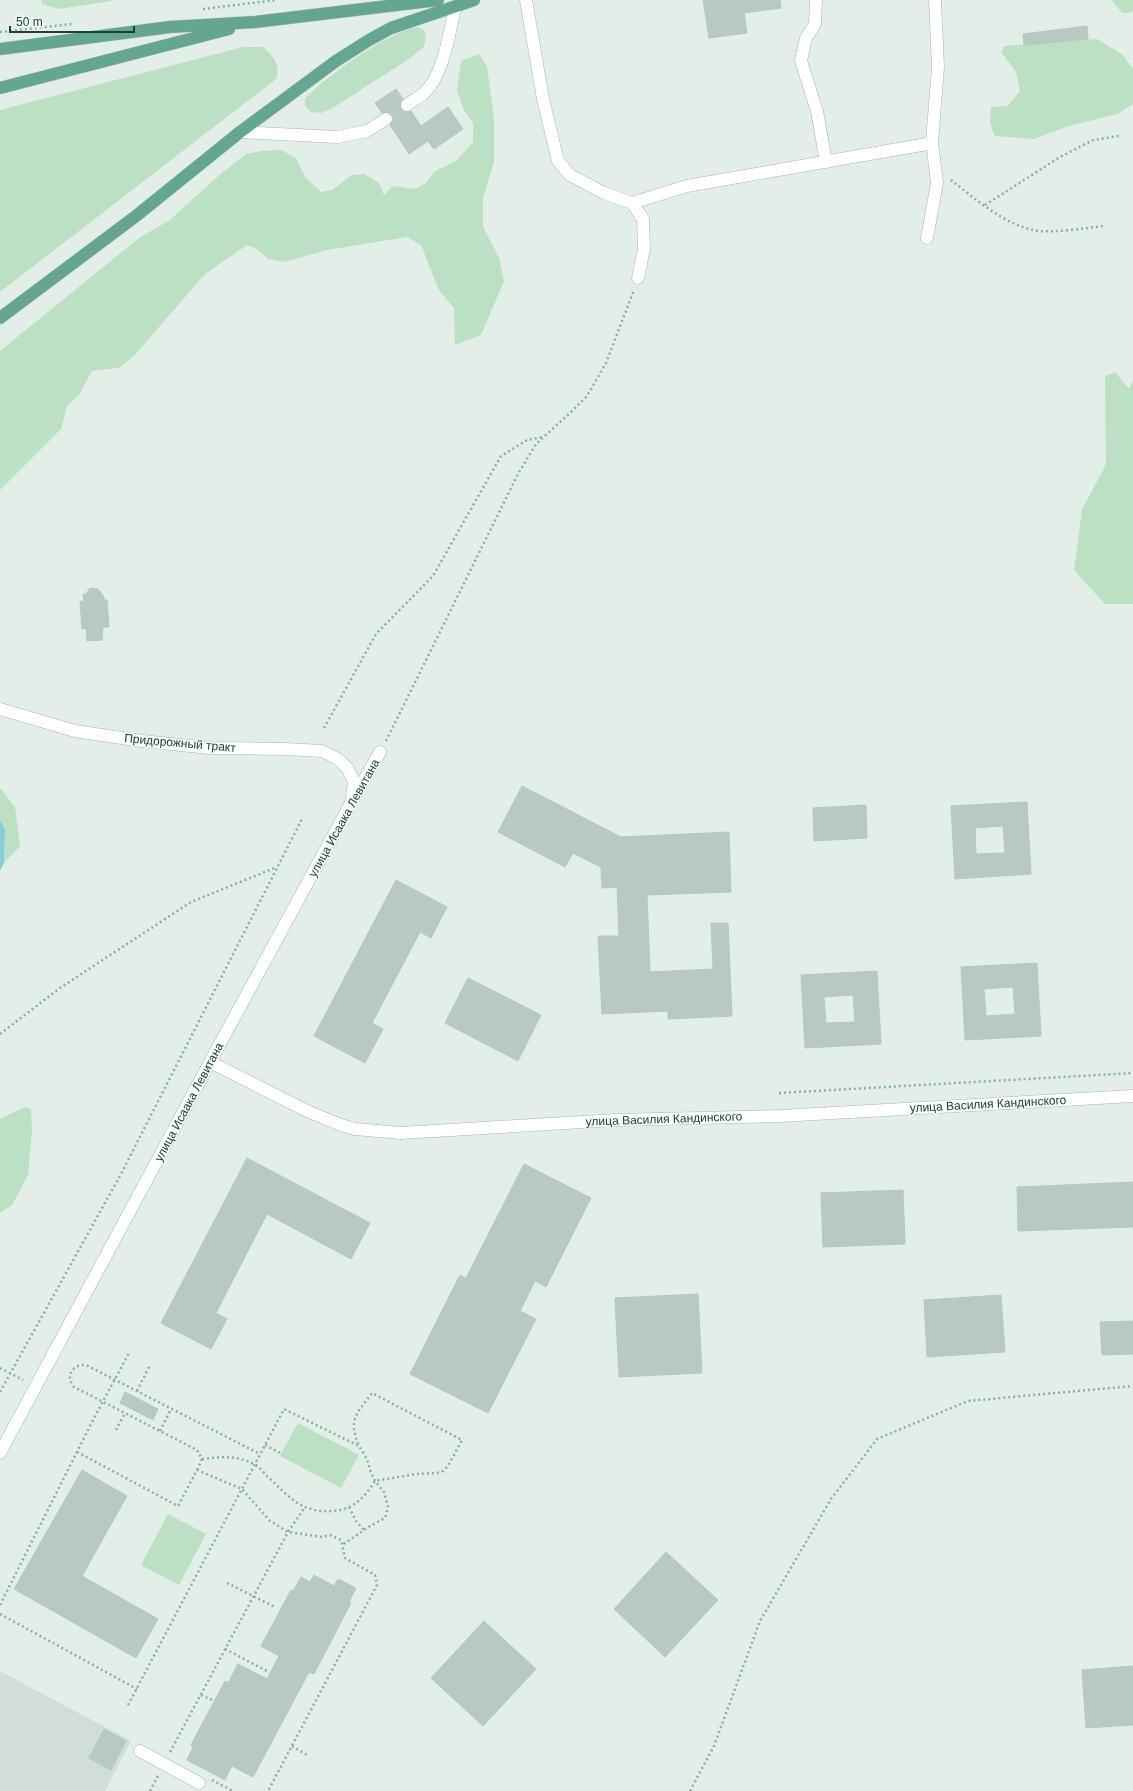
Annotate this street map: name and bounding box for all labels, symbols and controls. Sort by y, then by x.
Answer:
scale bar [10,8,134,34]
text: 50 m [16,15,43,29]
street label: Придорожный тракт [124,731,237,755]
street label: улица Исаака Левитана [306,756,382,879]
street label: улица Исаака Левитана [152,1040,227,1164]
street label: улица Василия Кандинского [909,1093,1067,1115]
street label: улица Василия Кандинского [585,1109,743,1129]

